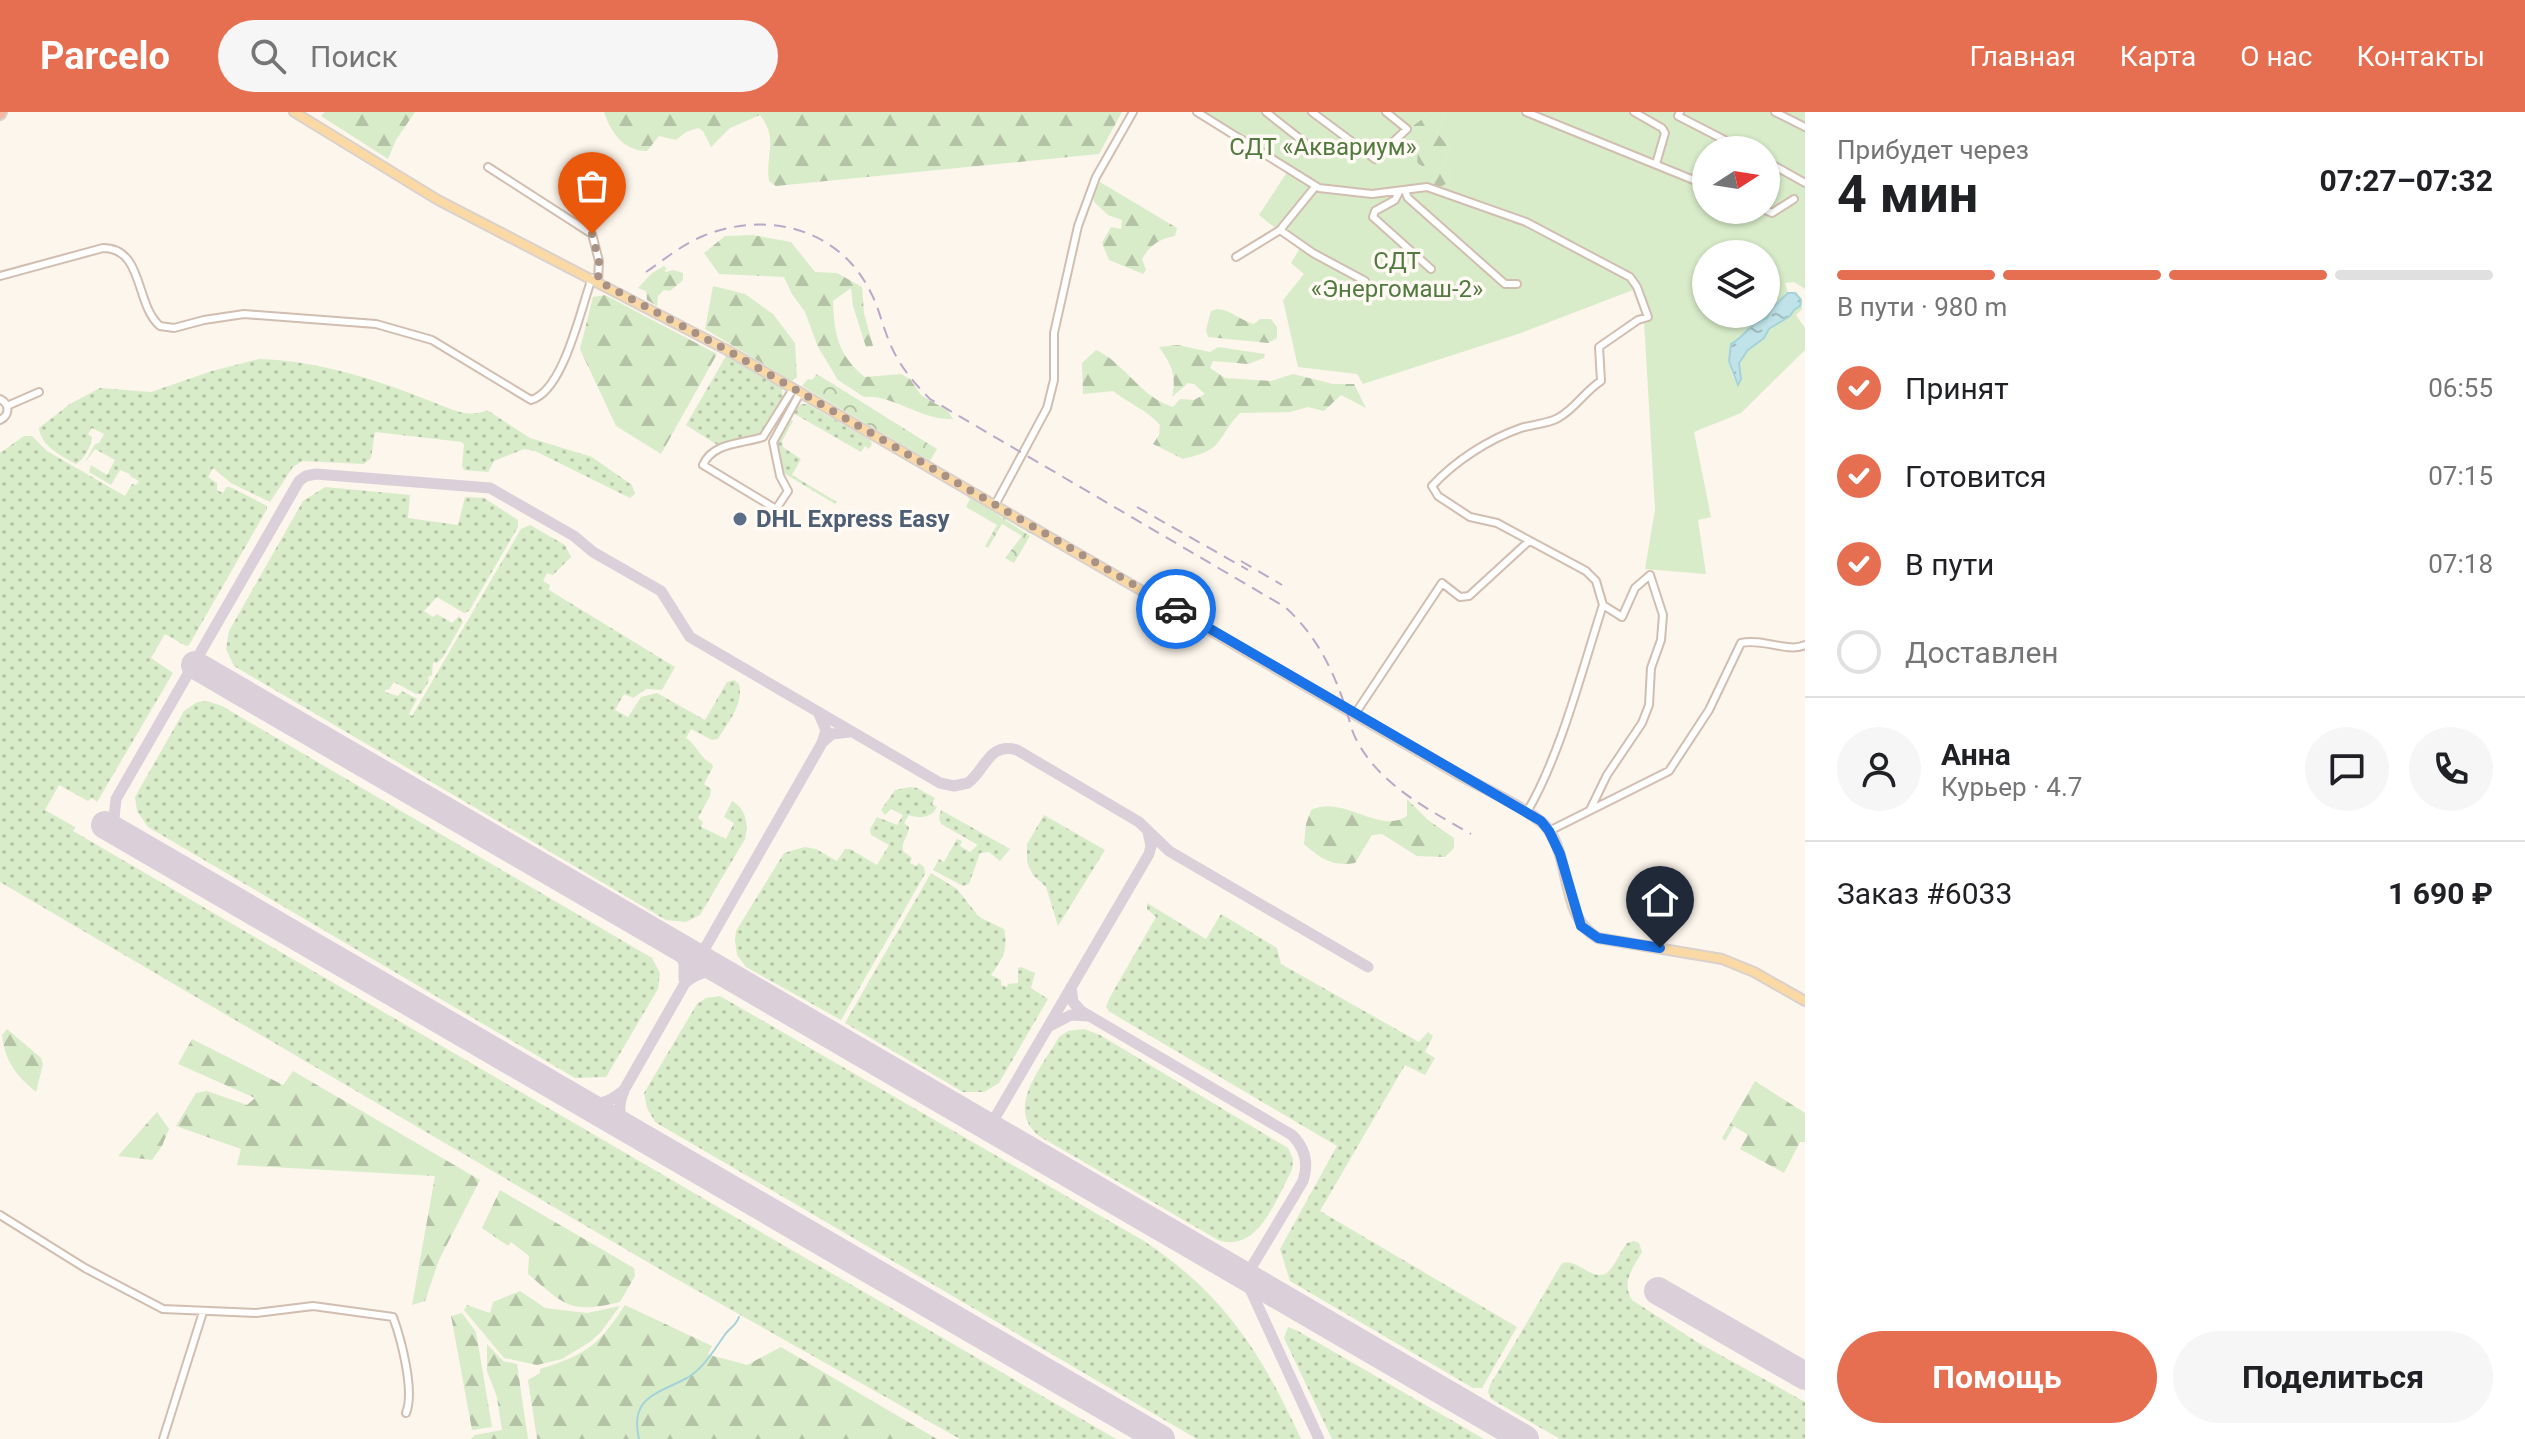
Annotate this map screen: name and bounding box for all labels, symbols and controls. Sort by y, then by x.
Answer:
search box [218,20,778,92]
text: Parcelo [40,34,170,78]
icon: search [246,34,290,78]
text: Поиск [310,39,398,74]
text: Главная [1969,40,2076,73]
text: Карта [2120,40,2196,73]
text: О нас [2240,40,2312,73]
text: Контакты [2356,40,2485,73]
park label: СДТ «Аквариум» [1229,133,1417,161]
text: Прибудет через [1837,135,2029,165]
north arrow [1692,136,1780,224]
map controls [1692,136,1780,328]
pin [558,152,626,234]
text: 07:27–07:32 [2319,163,2493,198]
icon: bag [570,164,614,208]
text: 4 мин [1837,164,1978,225]
button: layers [1692,240,1780,328]
park label: СДТ «Энергомаш-2» [1311,247,1483,303]
text: В пути · 980 m [1837,292,2007,322]
icon: check [1837,366,1881,410]
text: Принят [1905,371,2009,406]
text: 06:55 [2428,373,2493,403]
icon: check [1837,454,1881,498]
text: Готовится [1905,459,2047,494]
text: 07:15 [2428,461,2493,491]
place label: DHL Express Easy [756,505,951,533]
marker: DHL Express Easy [731,510,749,528]
icon: check [1837,542,1881,586]
text: В пути [1905,547,1994,582]
text: 07:18 [2428,549,2493,579]
courier [1136,569,1216,649]
icon: car [1154,587,1198,631]
text: Доставлен [1905,635,2059,670]
button: person [1837,727,1921,811]
button: chat [2305,727,2389,811]
button: phone [2409,727,2493,811]
text: Анна [1941,737,2011,772]
text: Курьер · 4.7 [1941,772,2082,802]
pin [1626,866,1694,948]
text: Заказ #6033 [1837,876,2012,911]
text: 1 690 ₽ [2388,876,2493,911]
icon: home [1638,878,1682,922]
button: Помощь [1837,1331,2157,1423]
button: Поделиться [2173,1331,2493,1423]

